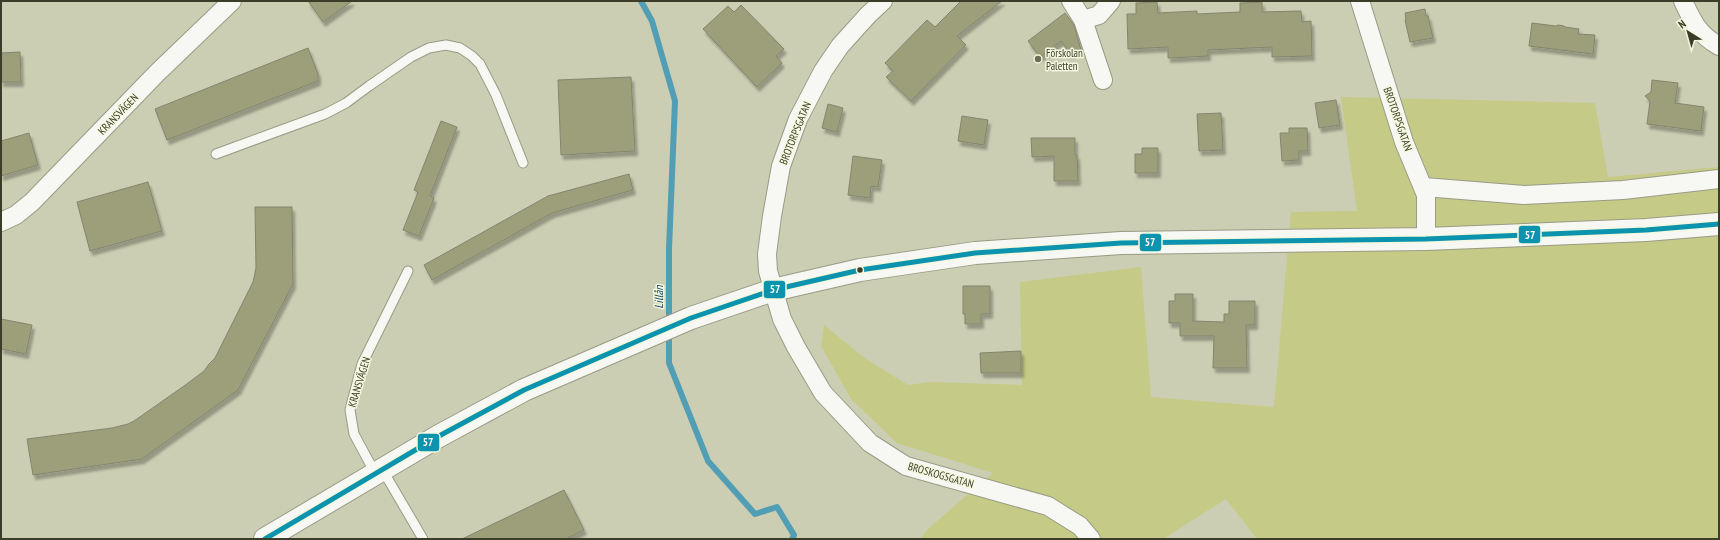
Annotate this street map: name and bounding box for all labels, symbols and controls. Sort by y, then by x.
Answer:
north arrow [1668,12,1708,52]
text: N [1675,17,1689,31]
place label: Förskolan Paletten [1046,46,1083,73]
marker: Förskolan Paletten [1033,54,1043,64]
street label: BROTORPSGATAN [1381,85,1416,153]
street label: KRANSVÄGEN [95,90,141,138]
street label: BROTORPSGATAN [776,99,814,167]
line badge: 57 [1518,225,1541,244]
text: 57 [1525,228,1535,242]
line badge: 57 [1139,233,1162,252]
text: 57 [1145,235,1155,249]
unlabelled marker [855,265,865,275]
line badge: 57 [763,280,786,299]
text: 57 [770,282,780,296]
water label: Lillån [651,285,666,309]
street label: KRANSVÄGEN [345,355,373,409]
line badge: 57 [417,433,440,452]
text: 57 [423,435,433,449]
street label: BROSKOGSGATAN [907,459,976,491]

